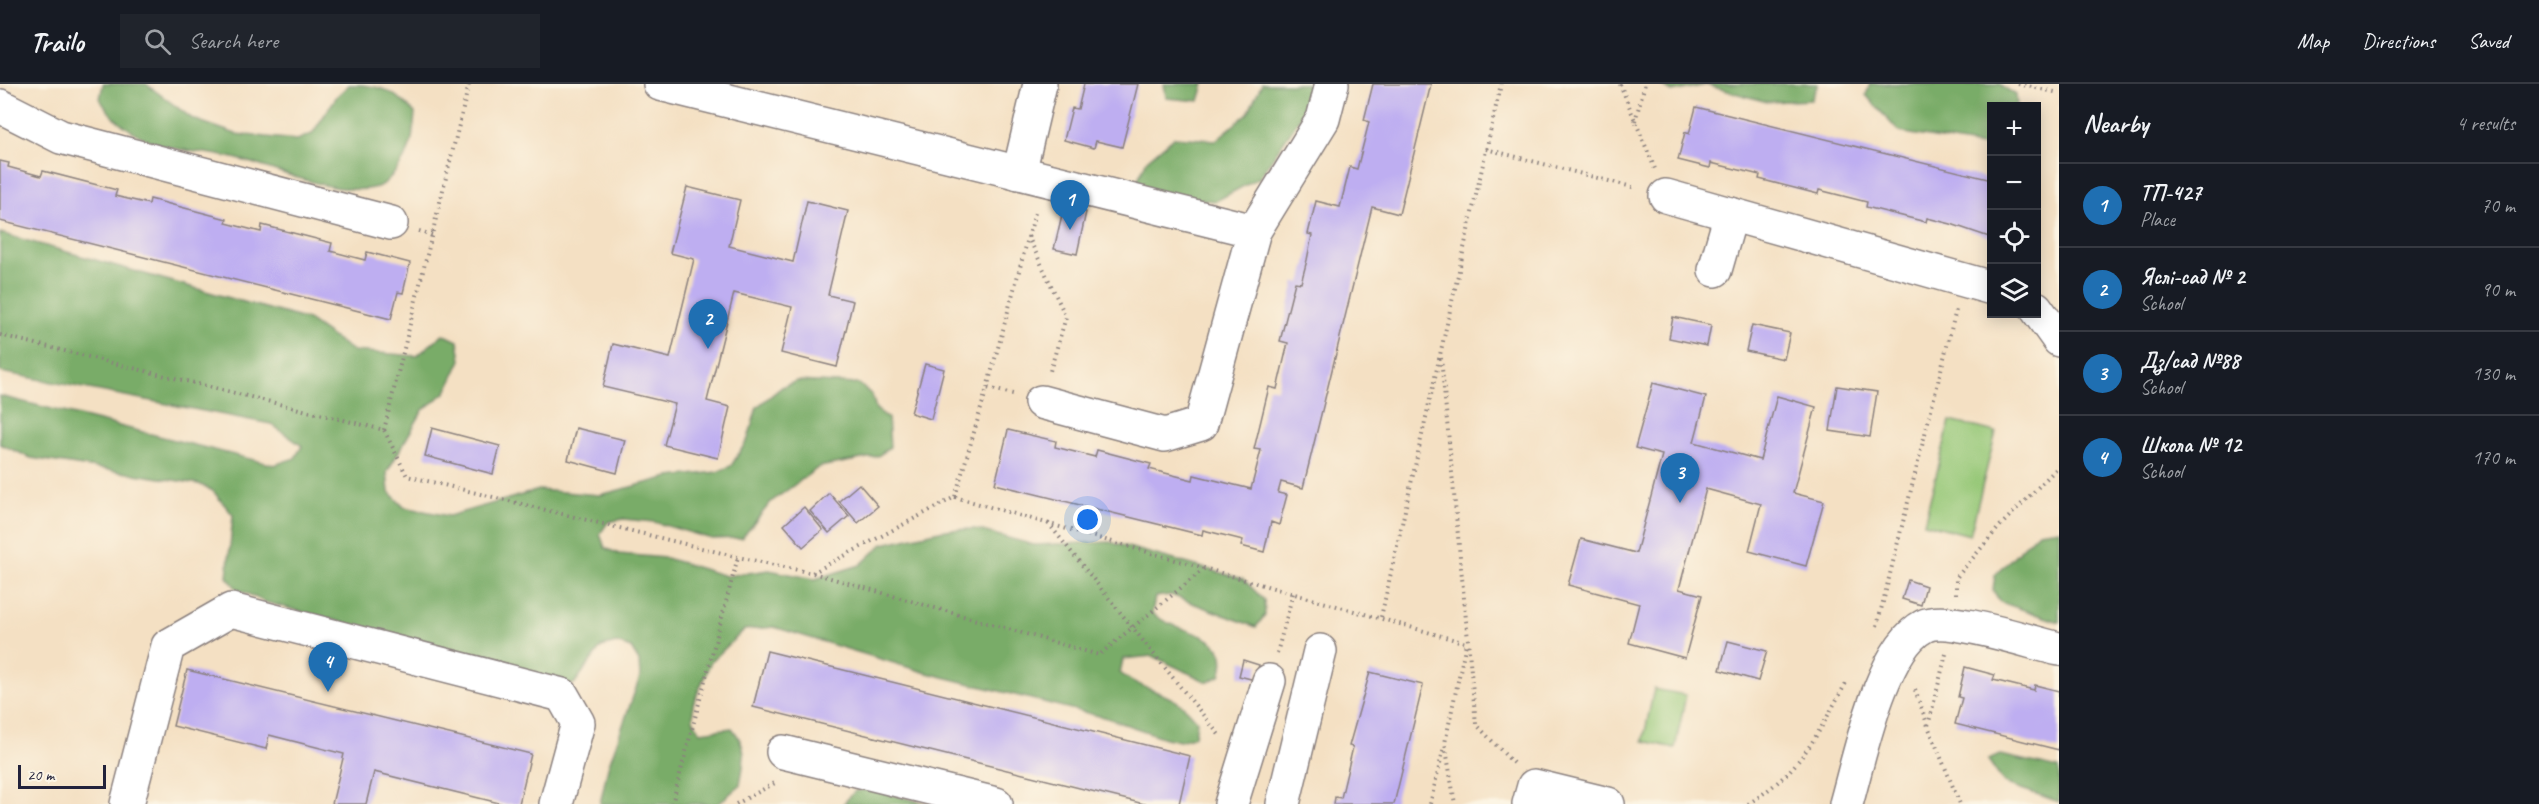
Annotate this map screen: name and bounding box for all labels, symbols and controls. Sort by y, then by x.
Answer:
search box [120,14,540,68]
text: Trailo [30,24,84,59]
icon: search [141,25,174,58]
text: Search here [189,27,278,55]
text: Map [2297,28,2329,54]
text: Directions [2362,28,2435,54]
text: Saved [2468,28,2509,54]
map controls [1987,102,2041,318]
button: + [1987,102,2041,156]
text: Nearby [2083,107,2148,140]
text: 4 results [2456,111,2515,136]
button: − [1987,156,2041,210]
text: ТП-427 [2140,179,2201,207]
pin: 1 [1050,180,1090,230]
text: 1 [2098,193,2107,218]
text: 70 m [2481,193,2515,218]
text: Place [2140,207,2175,232]
button: locate [1987,210,2041,264]
text: Яслі-сад № 2 [2140,263,2245,291]
button: layers [1987,264,2041,318]
text: 2 [2098,277,2107,302]
text: 90 m [2481,277,2515,302]
text: School [2140,291,2183,316]
pin: 2 [688,300,728,349]
text: Дз/сад №88 [2140,347,2240,375]
text: 3 [2098,361,2107,386]
text: 130 m [2472,361,2515,386]
text: School [2140,375,2183,400]
text: Школа № 12 [2140,431,2241,459]
text: 4 [2098,445,2107,470]
text: 170 m [2472,445,2515,470]
pin: 3 [1660,454,1700,503]
text: School [2140,459,2183,484]
your location [1073,505,1102,534]
pin: 4 [308,642,348,692]
scale bar [18,762,106,790]
text: 20 m [27,765,54,785]

